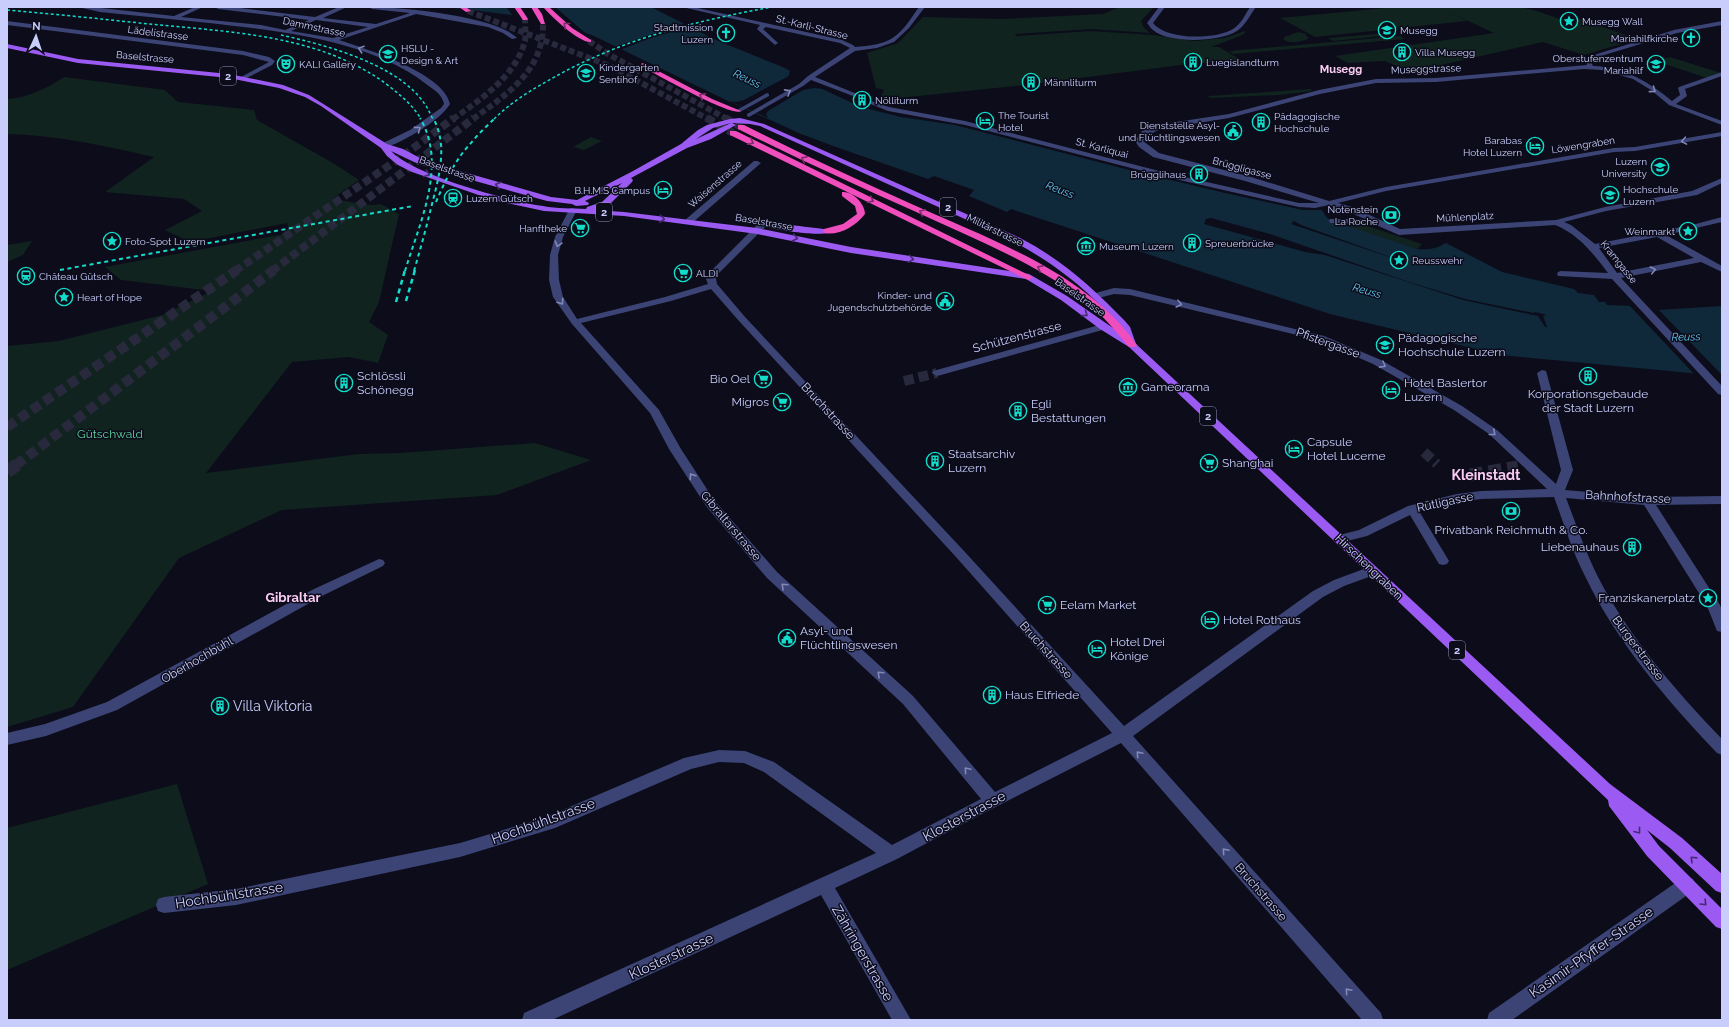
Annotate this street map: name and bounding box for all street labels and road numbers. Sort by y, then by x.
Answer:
street label: St.-Karli-Strasse [775,13,849,41]
street label: Dammstrasse [282,15,346,39]
street label: Lädelistrasse [127,24,189,42]
street label: Baselstrasse [116,49,175,65]
street label: Museggstrasse [1391,62,1462,76]
road number: 2 [220,67,236,85]
street label: Löwengraben [1550,135,1616,155]
street label: St. Karliquai [1075,136,1129,160]
street label: Baselstrasse [418,154,476,184]
street label: Brüggligasse [1211,155,1273,181]
street label: Waisenstrasse [686,158,744,210]
road number: 2 [940,198,956,216]
road number: 2 [596,203,612,221]
street label: Mühlenplatz [1436,210,1494,224]
street label: Baselstrasse [734,212,794,232]
street label: Militärstrasse [965,212,1025,248]
street label: Kramgasse [1598,238,1640,286]
street label: Baselstrasse [1053,276,1107,318]
street label: Schützenstrasse [971,318,1063,356]
street label: Pfistergasse [1294,325,1362,361]
street label: Bruchstrasse [798,380,858,442]
road number: 2 [1200,407,1216,425]
street label: Gibraltarstrasse [698,488,764,564]
street label: Bahnhofstrasse [1585,488,1671,506]
street label: Rütligasse [1415,489,1475,515]
street label: Hirschengraben [1332,531,1406,603]
street label: Burgerstrasse [1609,613,1667,683]
street label: Bruchstrasse [1017,619,1075,681]
street label: Oberhochbühl [159,634,236,686]
road number: 2 [1449,641,1465,659]
street label: Klosterstrasse [920,788,1008,844]
street label: Hochbühlstrasse [489,795,597,847]
street label: Bruchstrasse [1232,860,1290,924]
street label: Hochbühlstrasse [174,879,284,911]
street label: Zähringerstrasse [829,902,897,1004]
street label: Kasimir-Pfyffer-Strasse [1526,903,1656,1001]
street label: Klosterstrasse [626,929,716,983]

